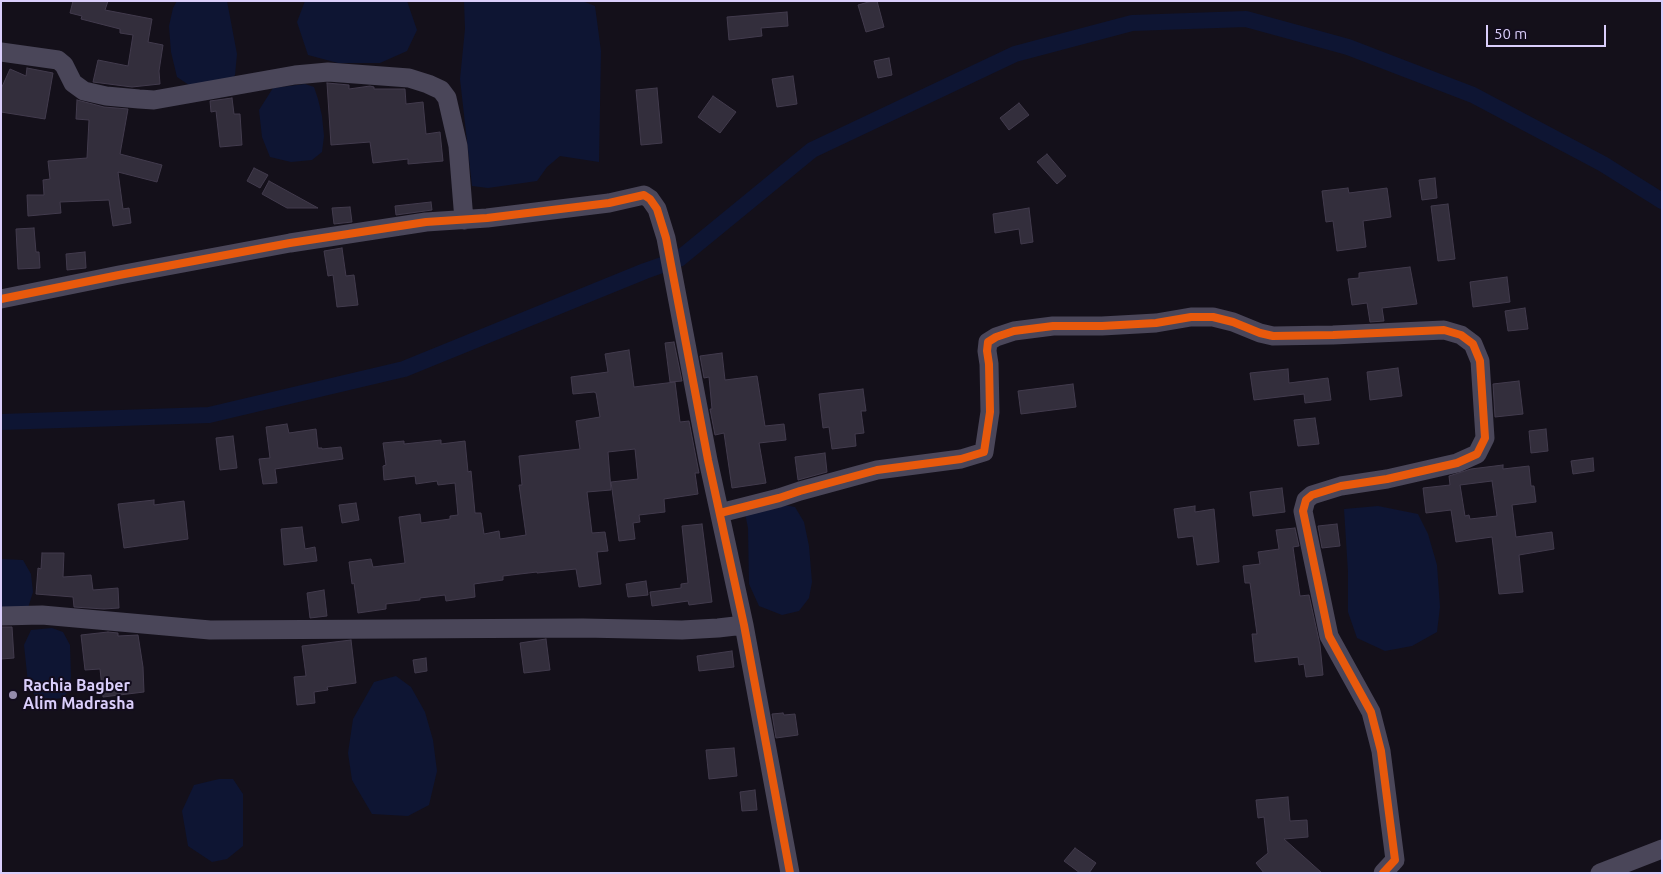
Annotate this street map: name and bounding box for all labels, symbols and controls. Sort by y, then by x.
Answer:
scale bar [1488,15,1608,47]
text: 50 m [1494,25,1527,42]
place label: Rachia Bagber Alim Madrasha [23,676,134,714]
marker: Rachia Bagber Alim Madrasha [7,689,19,701]

